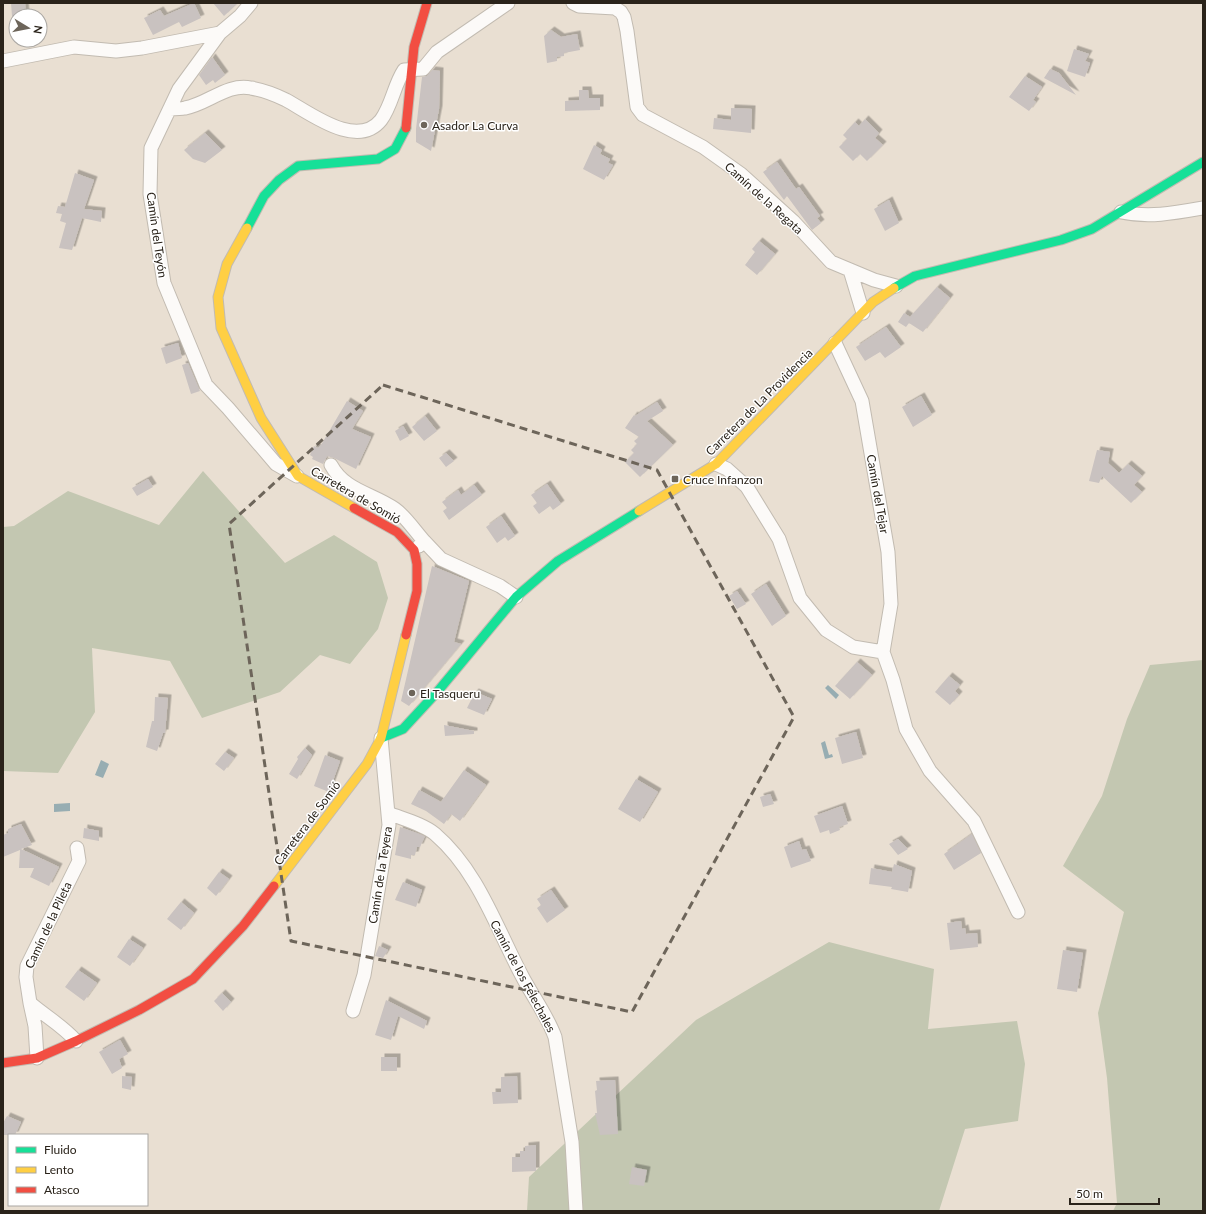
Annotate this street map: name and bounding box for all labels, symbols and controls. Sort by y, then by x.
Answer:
north arrow [8,8,48,48]
text: N [31,25,45,35]
place label: Asador La Curva [432,118,518,133]
marker: Asador La Curva [419,120,429,130]
street label: Camín de la Regata [722,159,806,237]
street label: Camín del Teyón [144,191,170,279]
street label: Carretera de La Providencia [702,345,816,459]
street label: Camín del Tejar [864,453,892,535]
street label: Carretera de Somió [308,463,404,527]
place label: Cruce Infanzon [683,472,763,487]
marker: Cruce Infanzon [670,474,680,484]
place label: El Tasqueru [420,686,480,701]
marker: El Tasqueru [407,688,417,698]
street label: Carretera de Somió [270,778,344,868]
street label: Camín de la Teyera [365,825,395,925]
street label: Camín de la Pileta [21,879,75,971]
street label: Camín de los Felechales [487,917,559,1035]
legend [8,1134,148,1206]
text: Fluido [44,1142,77,1157]
text: Lento [44,1162,74,1177]
scale bar [1070,1180,1159,1206]
text: Atasco [44,1182,80,1197]
text: 50 m [1076,1186,1103,1201]

